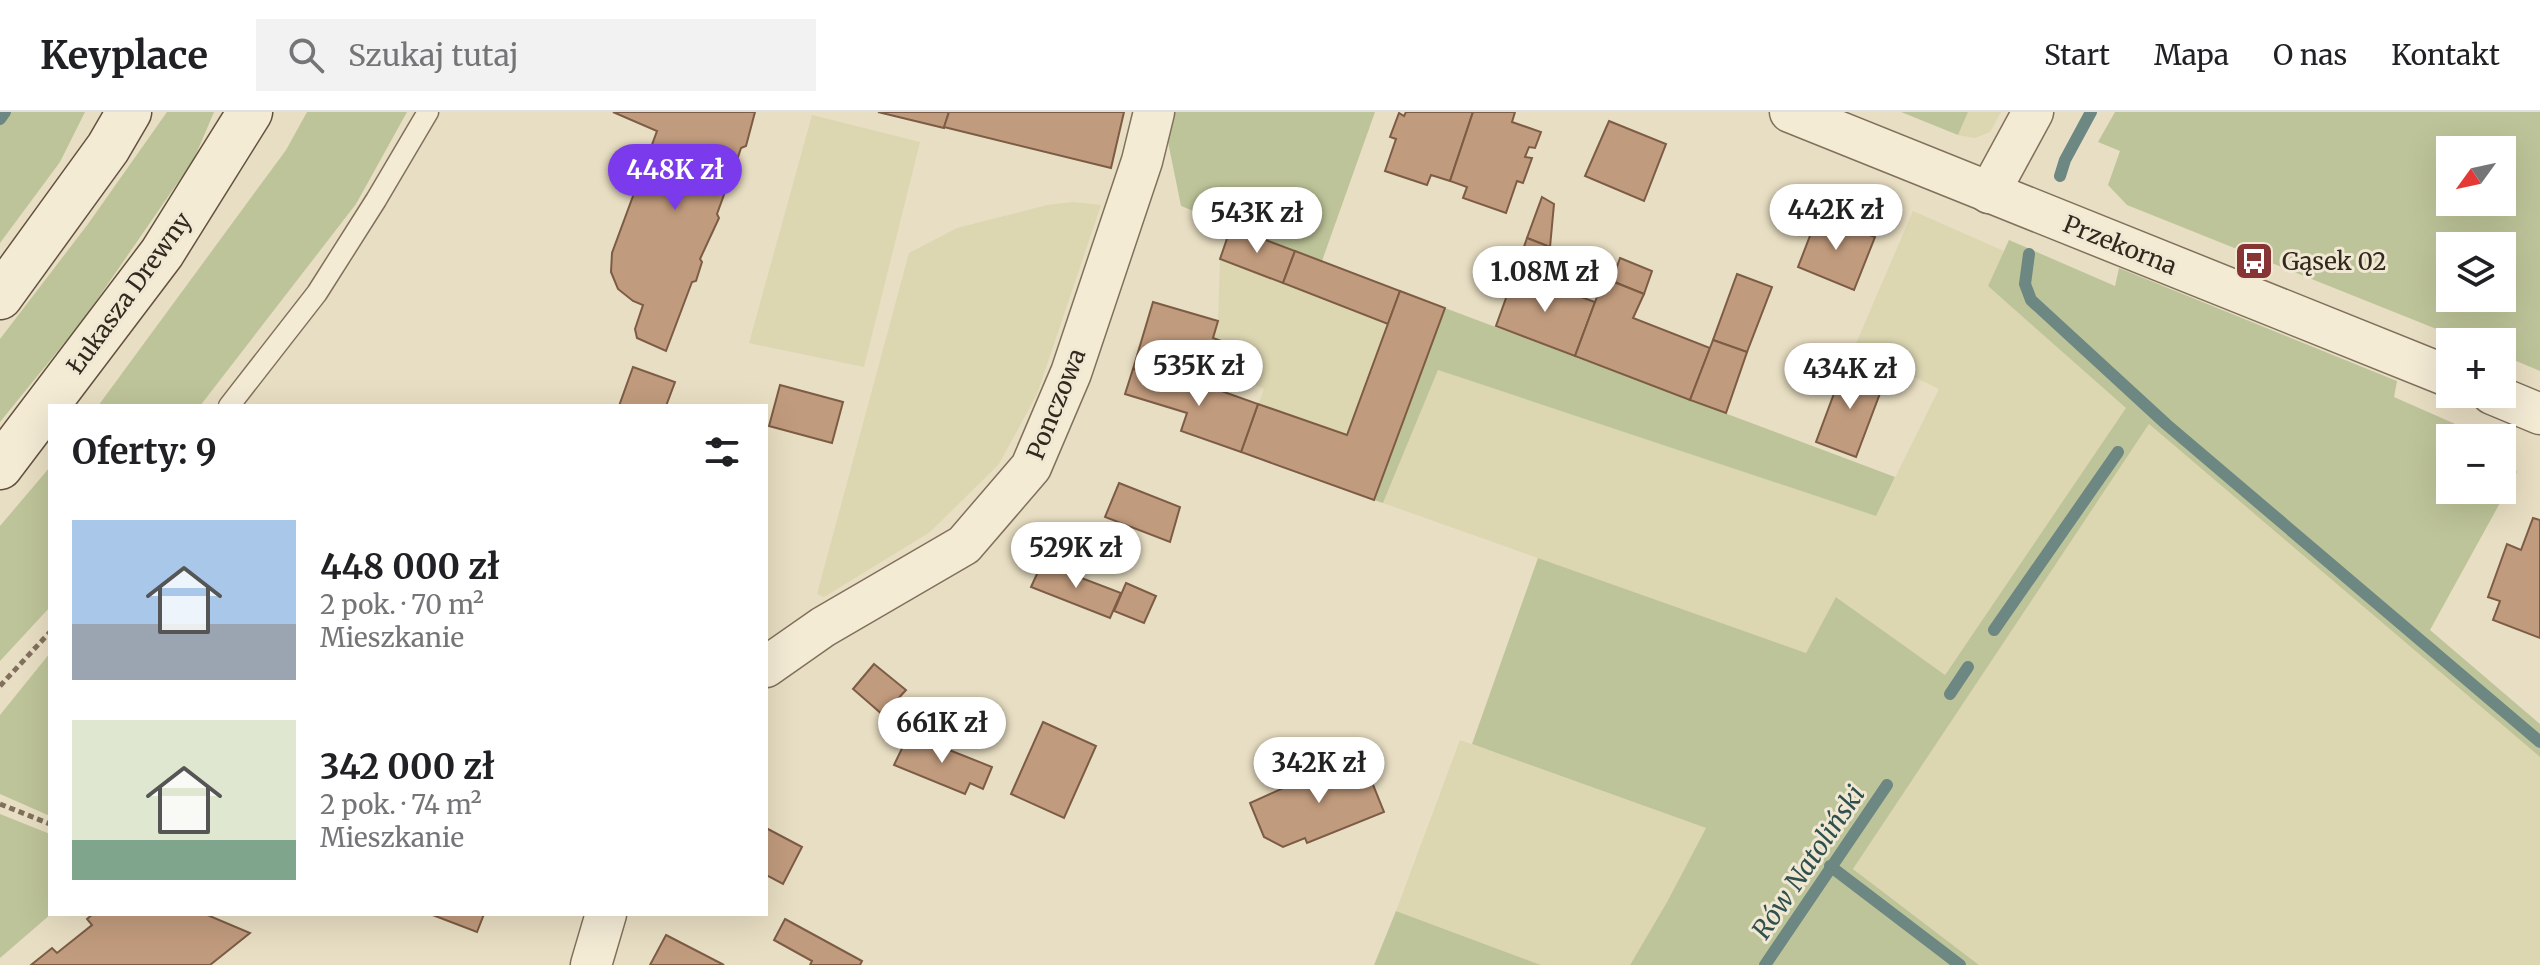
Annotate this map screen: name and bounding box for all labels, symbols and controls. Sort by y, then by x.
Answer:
search box [256,19,816,91]
text: Keyplace [40,32,208,79]
icon: search [284,33,328,77]
text: Szukaj tutaj [348,36,519,74]
text: Start [2044,37,2110,73]
text: Mapa [2154,37,2229,73]
text: O nas [2273,37,2347,73]
text: Kontakt [2391,37,2500,73]
north arrow [2436,136,2516,216]
map controls [2436,136,2516,504]
pin: 448K zł [601,144,749,212]
text: 448K zł [626,153,724,186]
pin: 442K zł [1762,184,1910,252]
pin: 543K zł [1183,187,1331,255]
text: 442K zł [1788,193,1884,226]
text: 543K zł [1210,196,1304,229]
street label: Łukasza Drewny [60,206,198,380]
street label: Przekorna [2059,208,2181,282]
button: layers [2436,232,2516,312]
bus stop icon: Gąsek 02 [2233,240,2275,282]
pin: 1.08M zł [1462,246,1628,314]
place label: Gąsek 02 [2282,246,2387,277]
text: 1.08M zł [1491,255,1599,288]
button: + [2436,328,2516,408]
pin: 535K zł [1125,340,1273,408]
pin: 434K zł [1776,343,1924,411]
street label: Ponczowa [1020,344,1092,464]
text: 535K zł [1153,349,1245,382]
text: 434K zł [1802,352,1898,385]
button: − [2436,424,2516,504]
icon: filters [700,430,744,474]
text: Oferty: 9 [72,431,217,473]
pin: 529K zł [1002,522,1150,590]
text: 529K zł [1029,531,1123,564]
text: 448 000 zł [320,546,500,588]
icon: home [136,552,232,648]
text: 2 pok. · 70 m² [320,588,484,621]
text: Mieszkanie [320,621,464,654]
pin: 661K zł [868,697,1016,765]
text: 661K zł [896,706,988,739]
pin: 342K zł [1245,737,1393,805]
text: 342 000 zł [320,746,495,788]
text: 342K zł [1272,746,1366,779]
icon: home [136,752,232,848]
water label: Rów Natoliński [1744,779,1872,945]
text: 2 pok. · 74 m² [320,788,482,821]
text: Mieszkanie [320,821,464,854]

